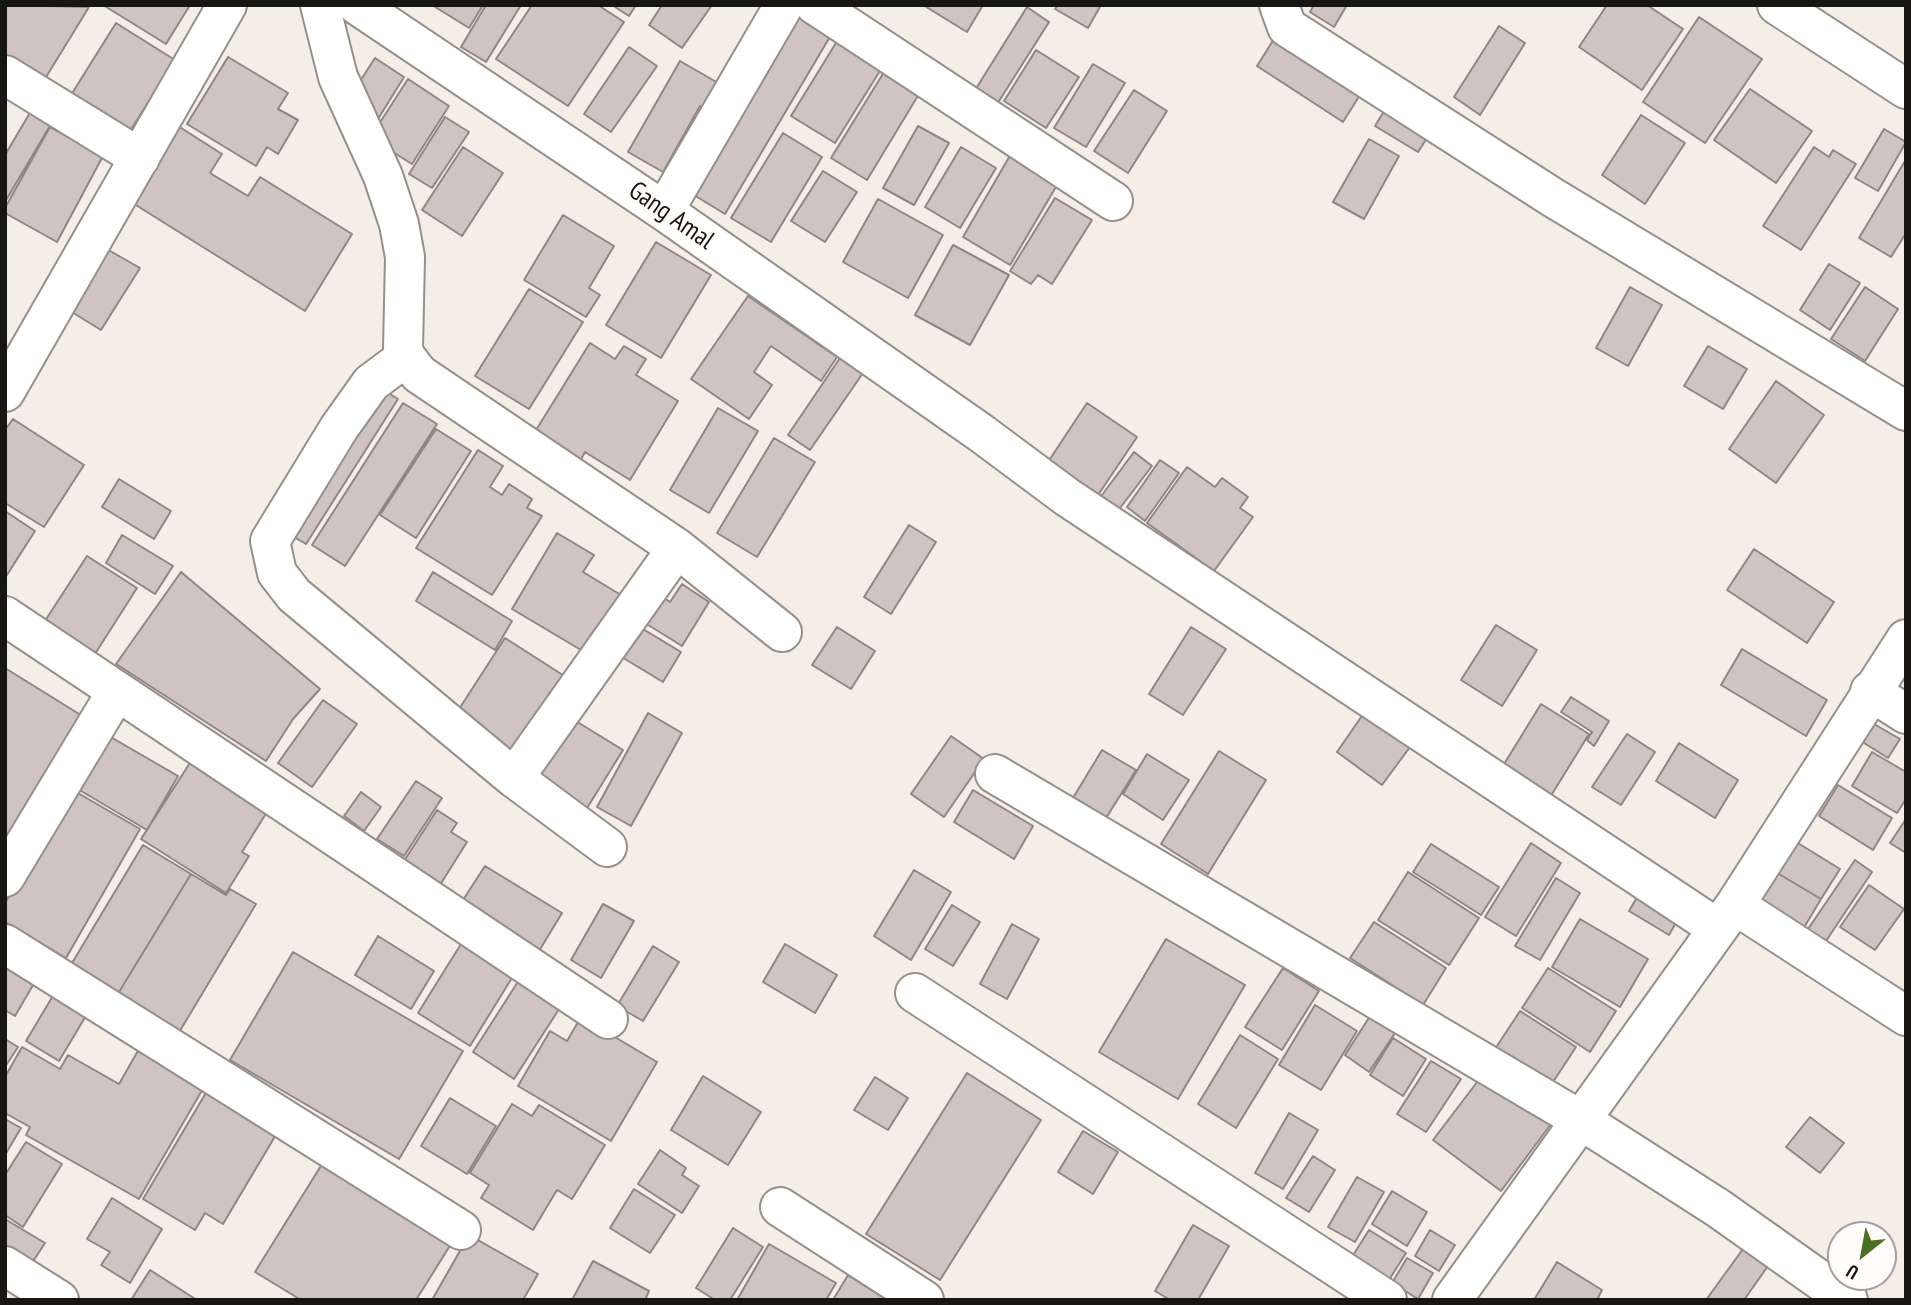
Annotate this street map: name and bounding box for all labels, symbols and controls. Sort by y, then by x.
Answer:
street label: Gang Amal [622,175,720,257]
north arrow [1827,1221,1897,1291]
text: U [1842,1259,1863,1285]

